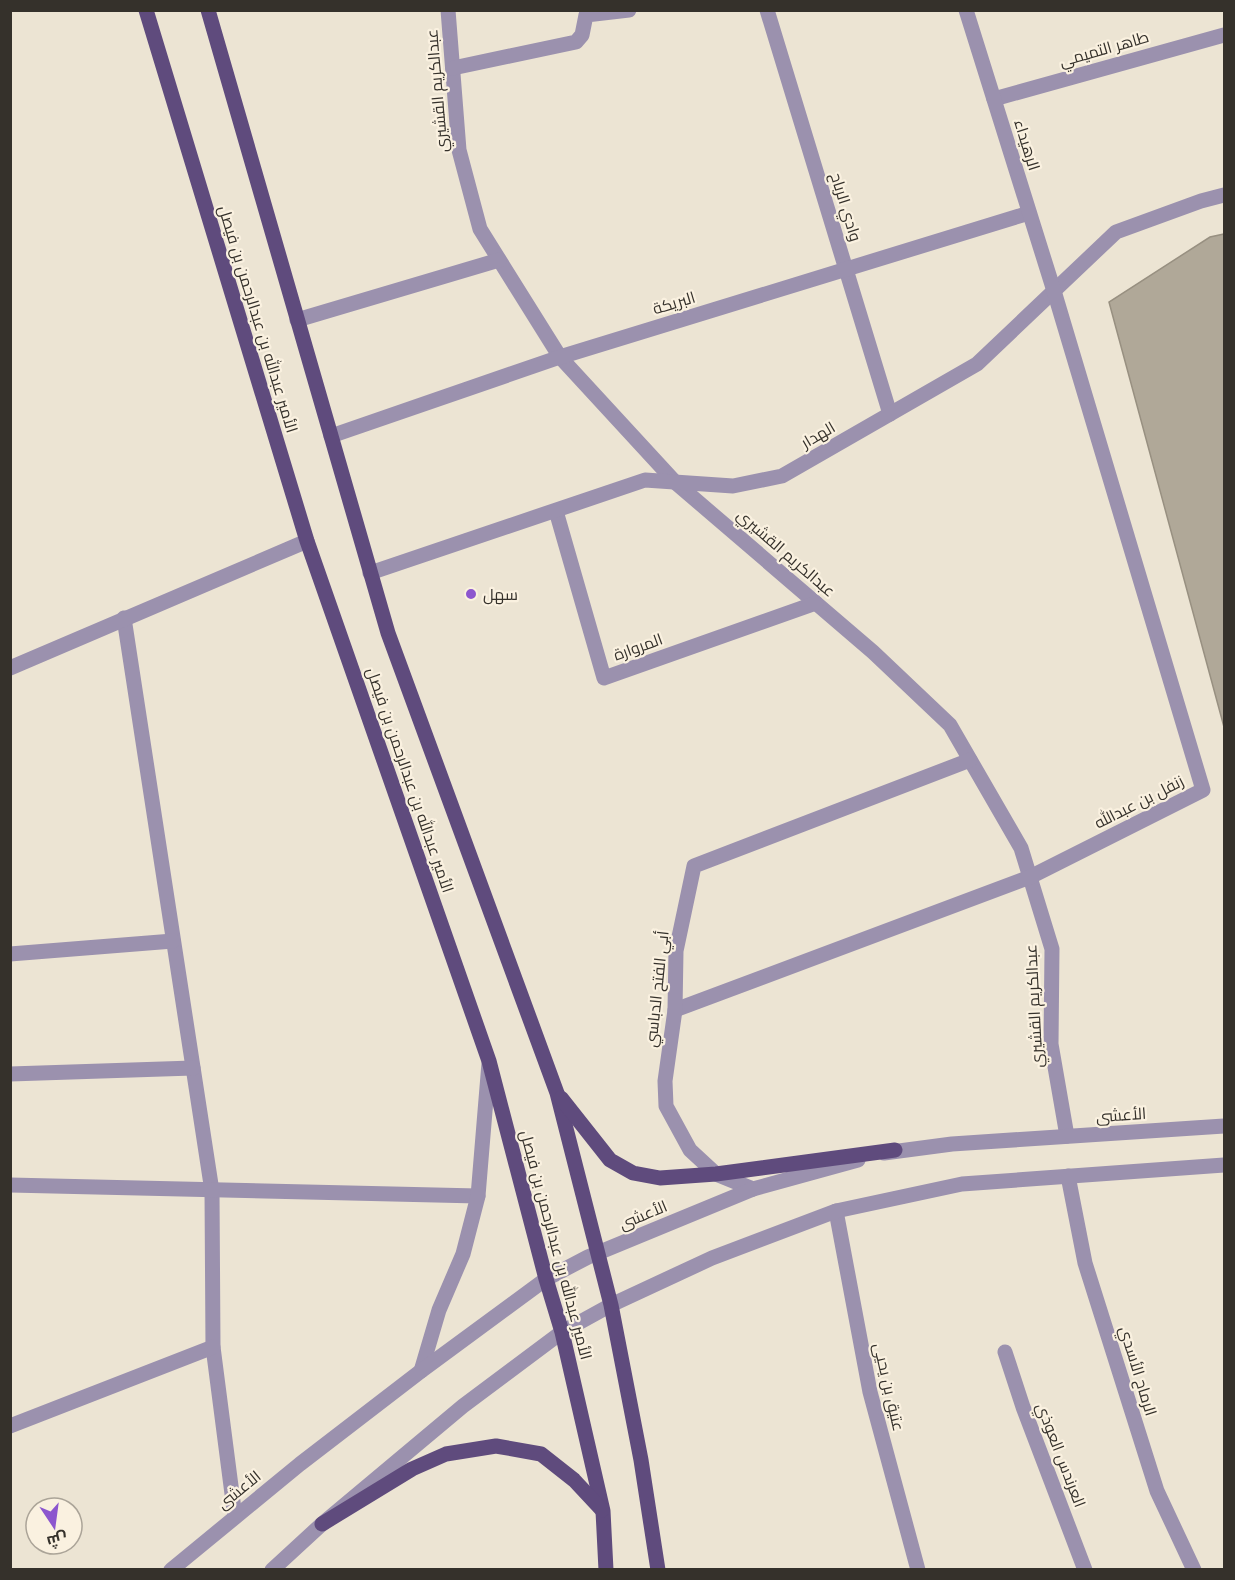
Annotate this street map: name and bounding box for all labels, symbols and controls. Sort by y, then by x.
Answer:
street label: طاهر التميمي [1057,27,1152,75]
street label: عبدالكريم القشيري [422,28,456,153]
street label: الرهيداء [1010,117,1044,173]
street label: وادي الرباح [823,170,865,245]
street label: الأمير عبدالله بن عبدالرحمن بن فيصل [213,203,303,435]
street label: البريكة [650,288,698,318]
street label: الهدار [797,418,839,454]
street label: عبدالكريم القشيري [730,505,839,604]
place label: سهل [483,585,518,605]
marker: سهل [464,587,478,601]
street label: المروارة [611,629,665,665]
street label: الأمير عبدالله بن عبدالرحمن بن فيصل [362,665,458,895]
street label: زنفل بن عبدالله [1091,770,1187,834]
street label: أبي الفتح الدباسي [641,930,677,1049]
street label: عبدالكريم القشيري [1021,944,1051,1068]
street label: الأعشى [1095,1104,1147,1127]
street label: الأمير عبدالله بن عبدالرحمن بن فيصل [515,1128,597,1362]
street label: الأعشى [616,1196,670,1235]
street label: الرماح الأسدي [1112,1324,1161,1419]
street label: عتيق بن يحيى [869,1341,908,1433]
street label: العرندس العوذي [1029,1400,1090,1511]
street label: الأعشى [213,1467,265,1514]
north arrow [24,1496,84,1556]
text: ش [45,1529,69,1552]

